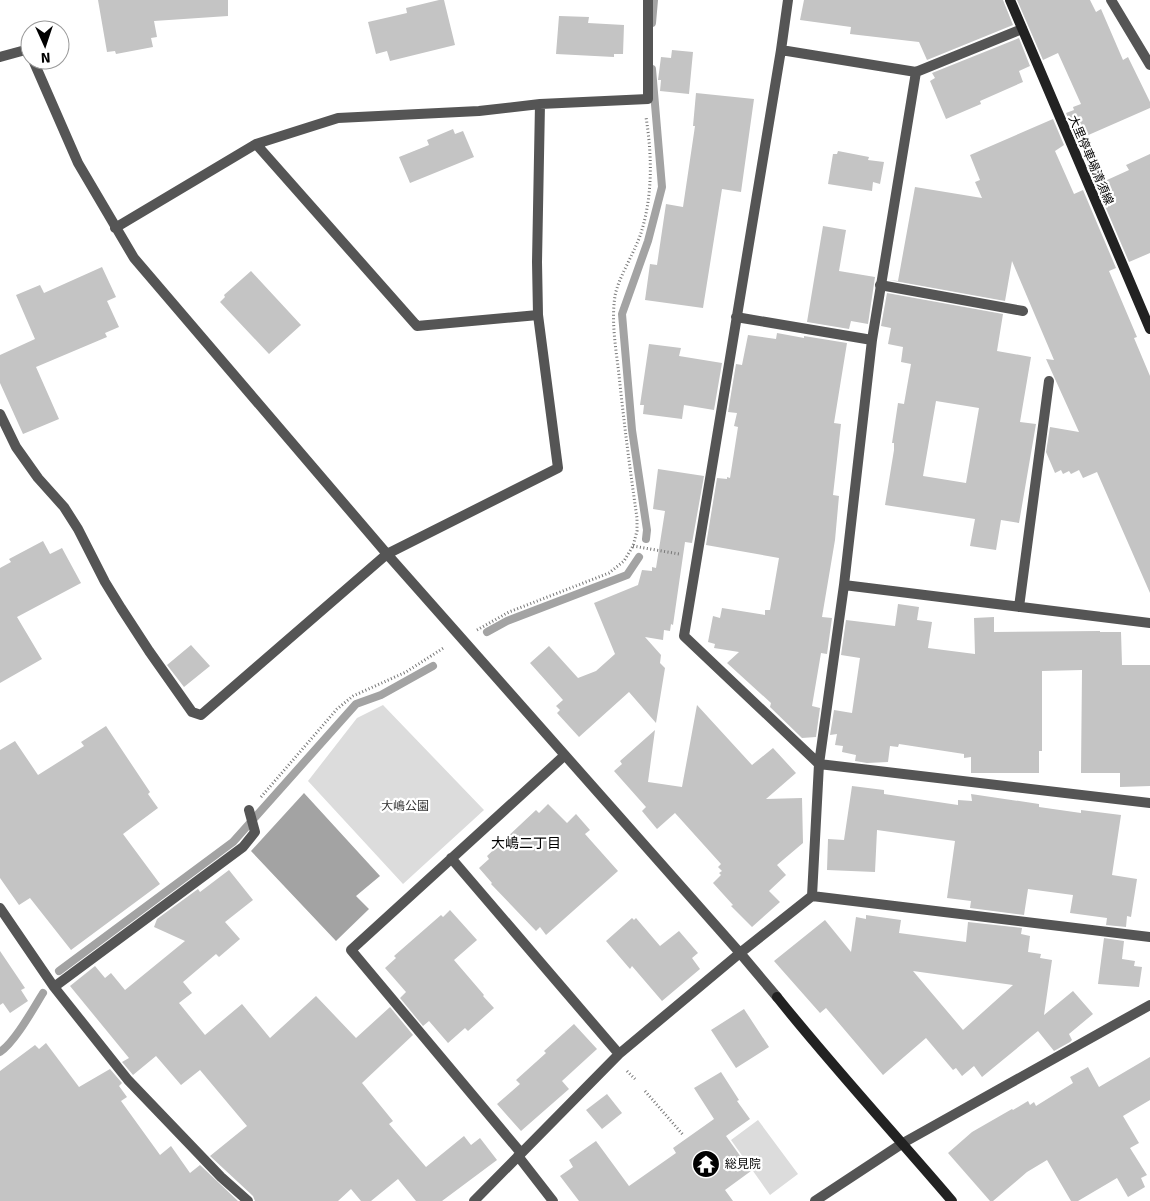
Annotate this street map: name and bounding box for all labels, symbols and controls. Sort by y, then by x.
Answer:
north arrow [20,20,70,70]
text: N [40,49,51,66]
street label: 大里停車場清須線 [1065,113,1116,207]
park label: 大嶋公園 [381,799,429,814]
district label: 大嶋二丁目 [491,835,561,852]
temple icon: 総見院 [691,1149,721,1179]
place label: 総見院 [725,1157,761,1172]

